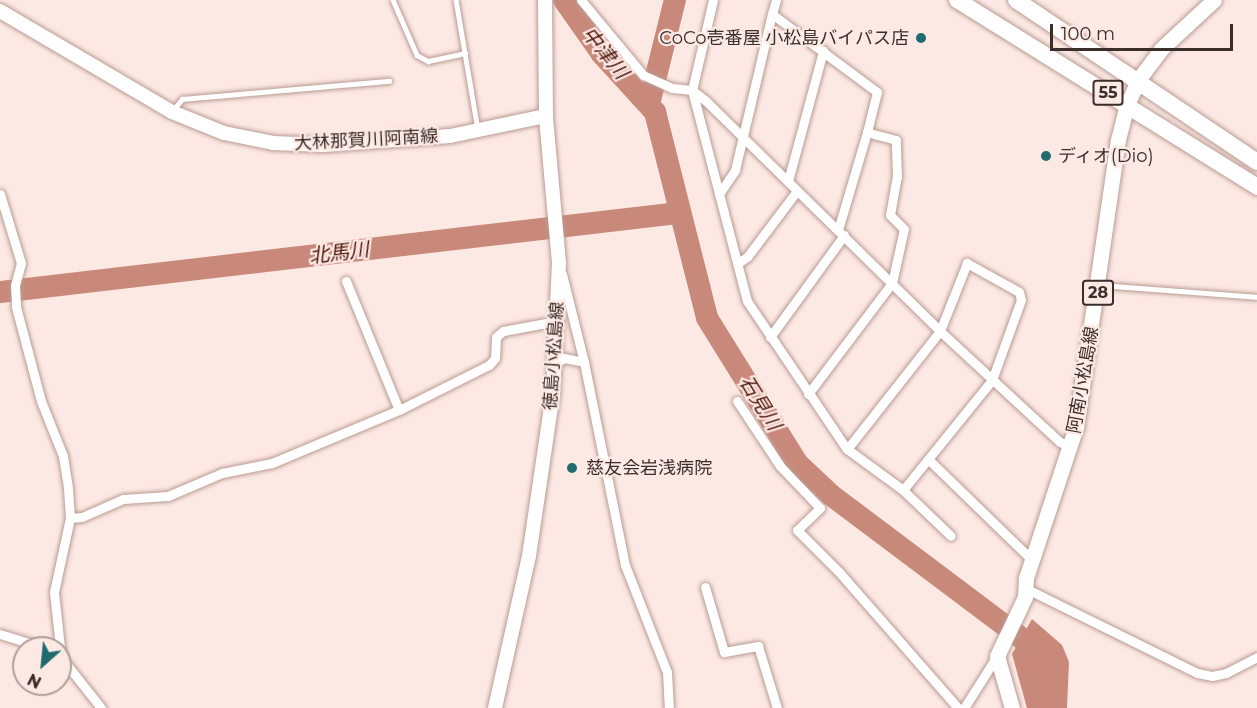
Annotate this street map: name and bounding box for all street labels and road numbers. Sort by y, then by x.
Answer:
road number: 55 [1092,80,1124,106]
street label: 大林那賀川阿南線 [294,125,438,155]
road number: 28 [1082,280,1114,306]
street label: 徳島小松島線 [539,301,569,411]
street label: 阿南小松島線 [1063,325,1103,435]

